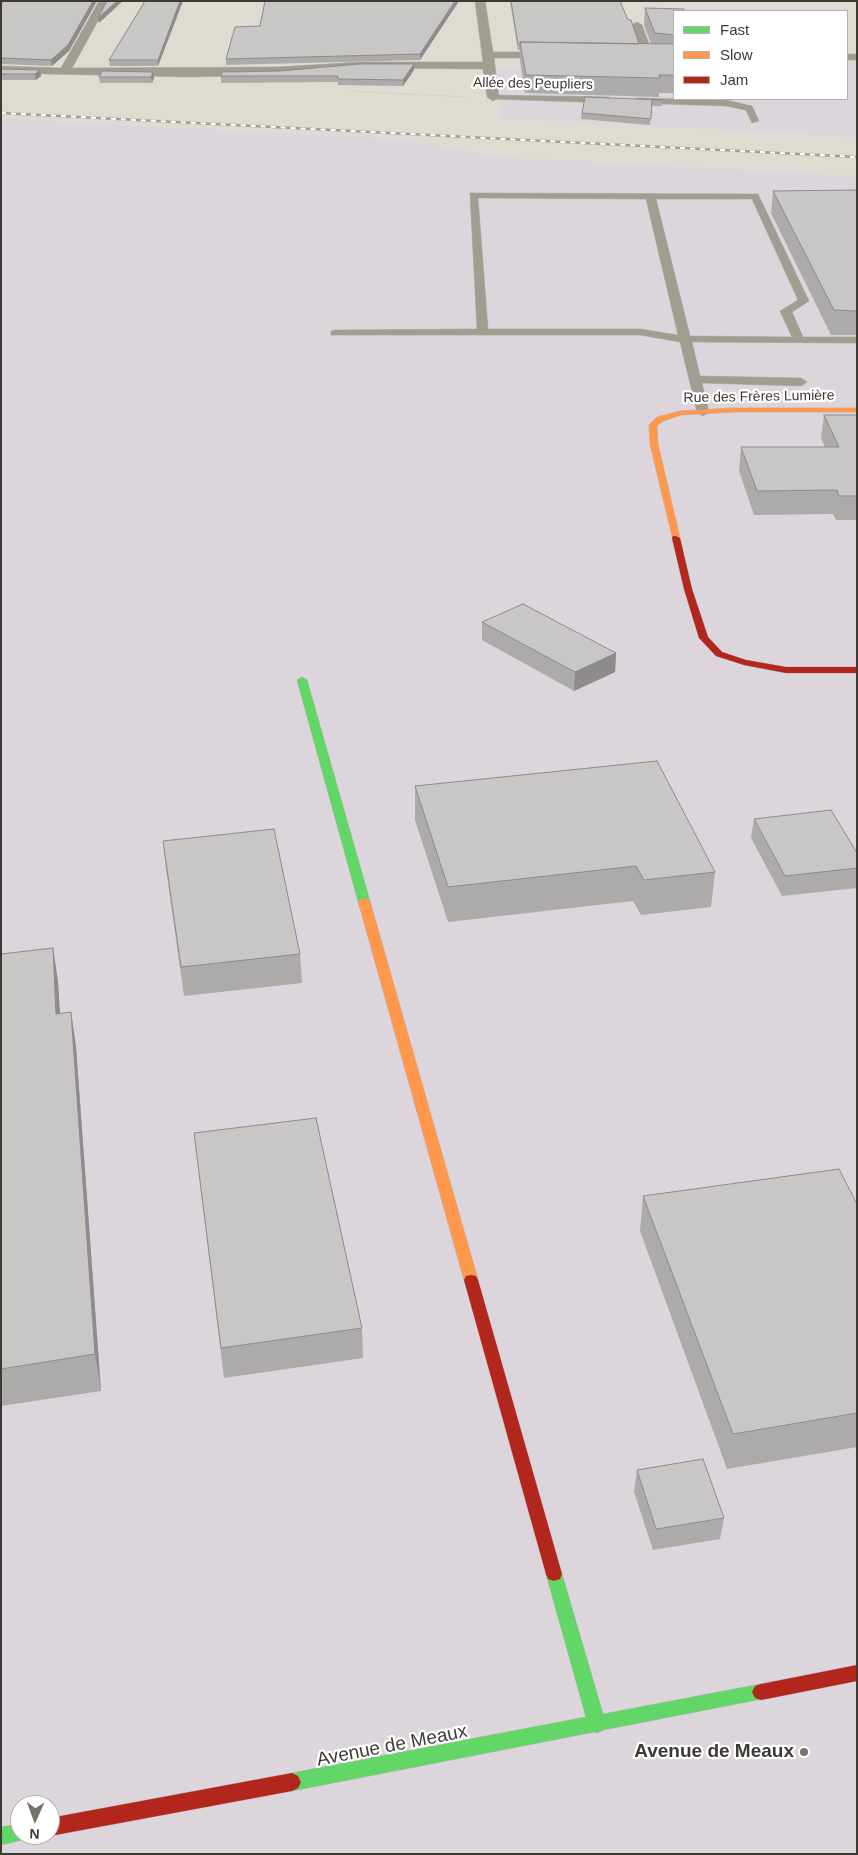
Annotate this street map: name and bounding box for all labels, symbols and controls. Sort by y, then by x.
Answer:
legend [673,10,848,100]
text: Fast [720,21,749,38]
text: Slow [720,46,753,63]
text: Jam [720,71,748,88]
street label: Allée des Peupliers [473,75,593,93]
street label: Rue des Frères Lumière [683,387,835,407]
street label: Avenue de Meaux [315,1720,469,1772]
place label: Avenue de Meaux [634,1741,794,1763]
marker: Avenue de Meaux [798,1746,810,1758]
north arrow [10,1795,60,1845]
text: N [29,1826,40,1842]

